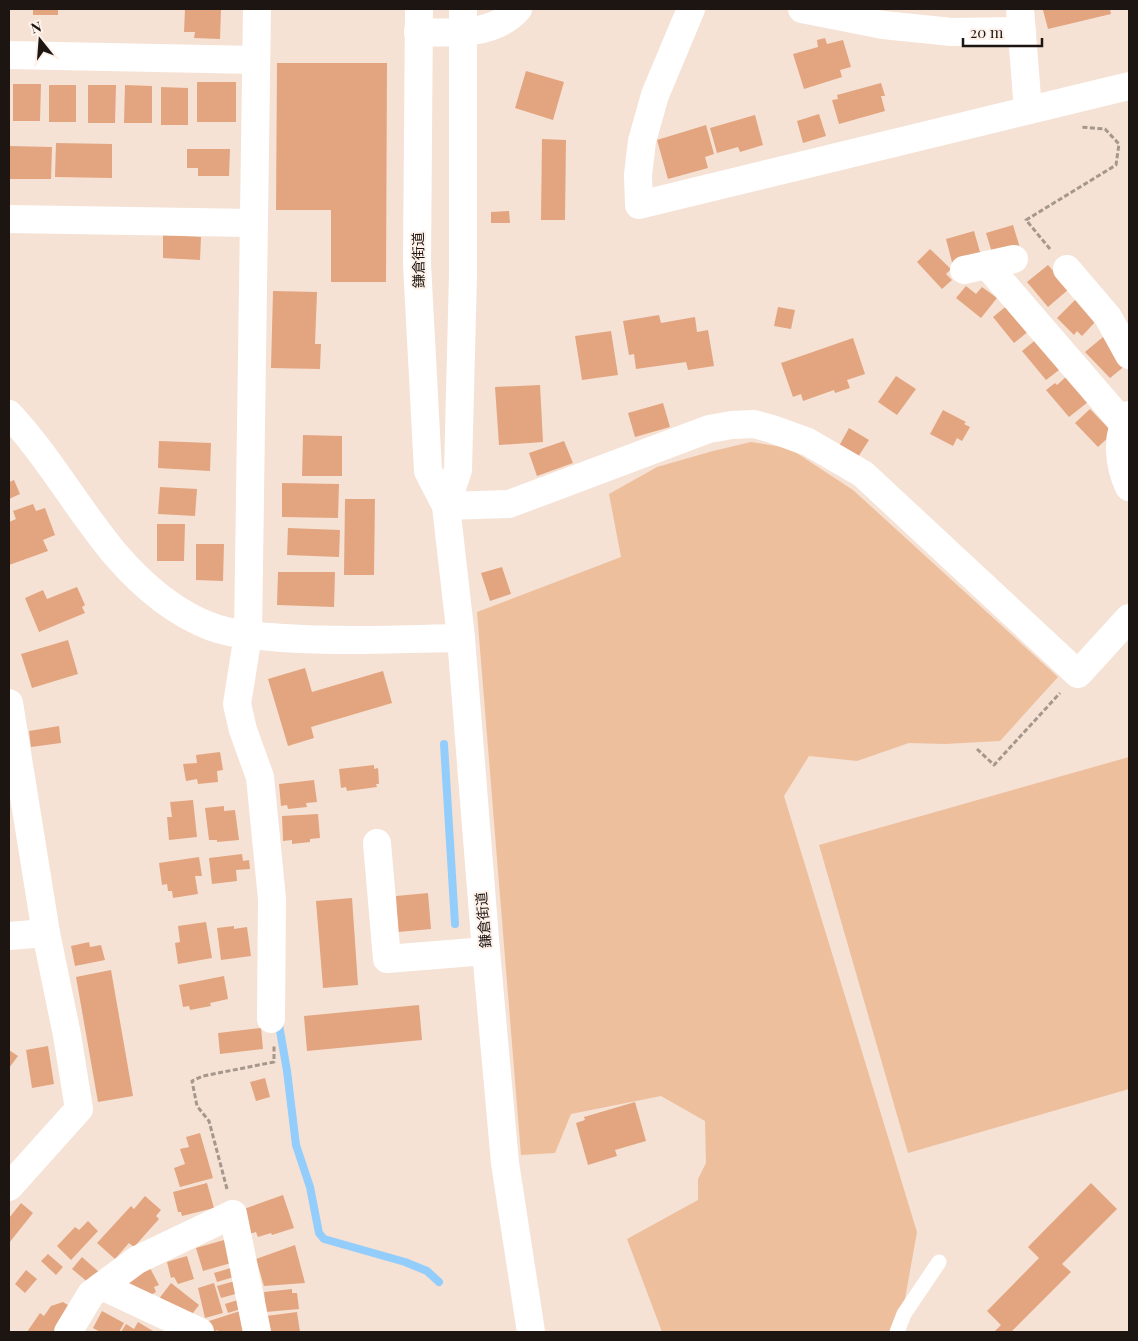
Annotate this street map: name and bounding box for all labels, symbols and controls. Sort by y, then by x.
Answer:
north arrow [15,15,65,65]
scale bar [963,15,1042,47]
text: N [28,17,44,38]
text: 20 m [970,22,1004,42]
street label: 鎌倉街道 [408,232,428,288]
street label: 鎌倉街道 [471,891,495,949]

